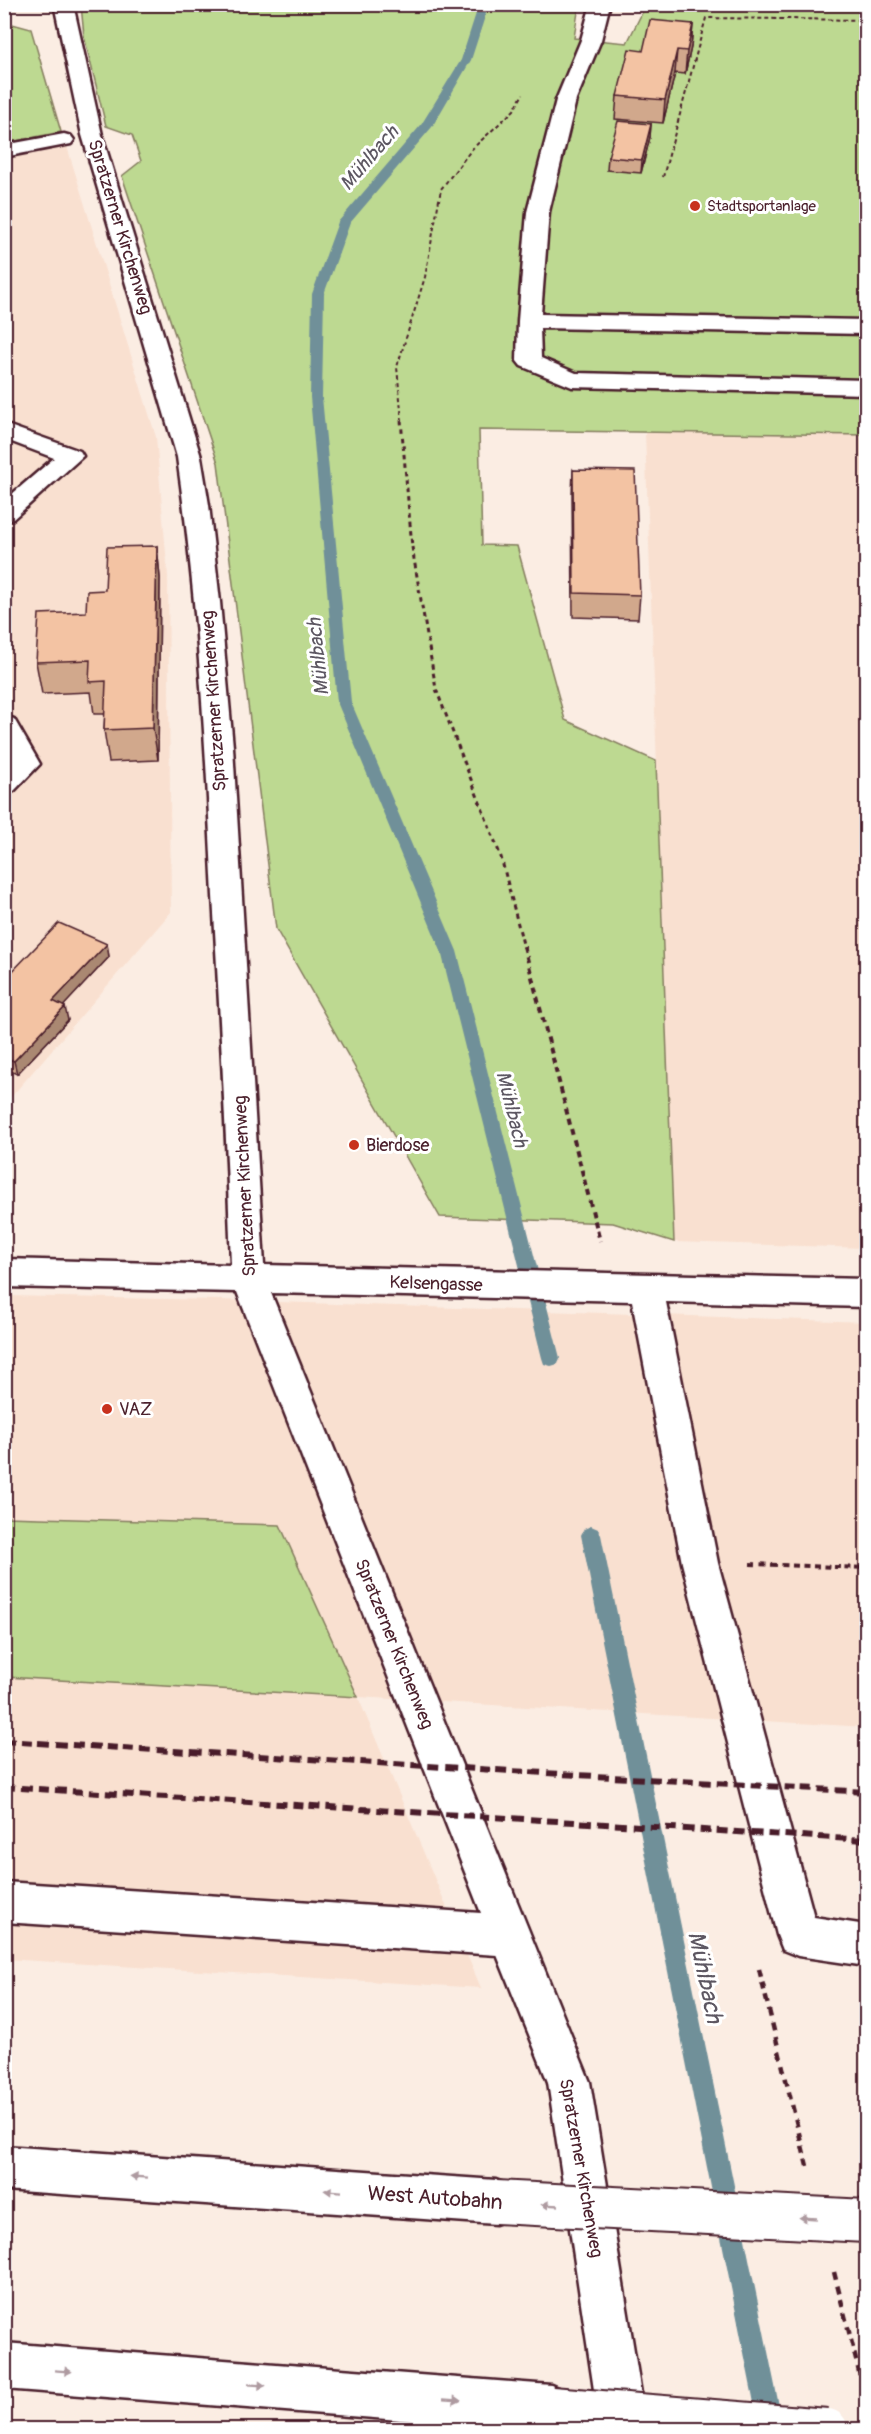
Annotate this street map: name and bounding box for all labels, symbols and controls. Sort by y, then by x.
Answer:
water label: Mühlbach [334,119,405,195]
street label: Spratzerner Kirchenweg [82,137,158,317]
place label: Stadtsportanlage [707,197,817,216]
marker: Stadtsportanlage [688,199,702,213]
street label: Spratzerner Kirchenweg [196,610,232,792]
water label: Mühlbach [301,616,334,697]
water label: Mühlbach [490,1068,534,1151]
street label: Spratzerner Kirchenweg [229,1095,261,1277]
place label: Bierdose [366,1134,430,1157]
marker: Bierdose [347,1138,361,1152]
street label: Kelsengasse [389,1271,483,1297]
place label: VAZ [119,1398,152,1421]
marker: VAZ [100,1402,114,1416]
street label: Spratzerner Kirchenweg [349,1556,439,1732]
water label: Mühlbach [681,1928,729,2027]
street label: Spratzerner Kirchenweg [554,2077,608,2259]
one-way arrow [129,2172,148,2182]
street label: West Autobahn [366,2180,504,2216]
one-way arrow [324,2186,343,2196]
one-way arrow [541,2201,560,2210]
one-way arrow [799,2214,818,2223]
one-way arrow [53,2366,72,2375]
one-way arrow [248,2381,267,2390]
one-way arrow [442,2395,461,2405]

